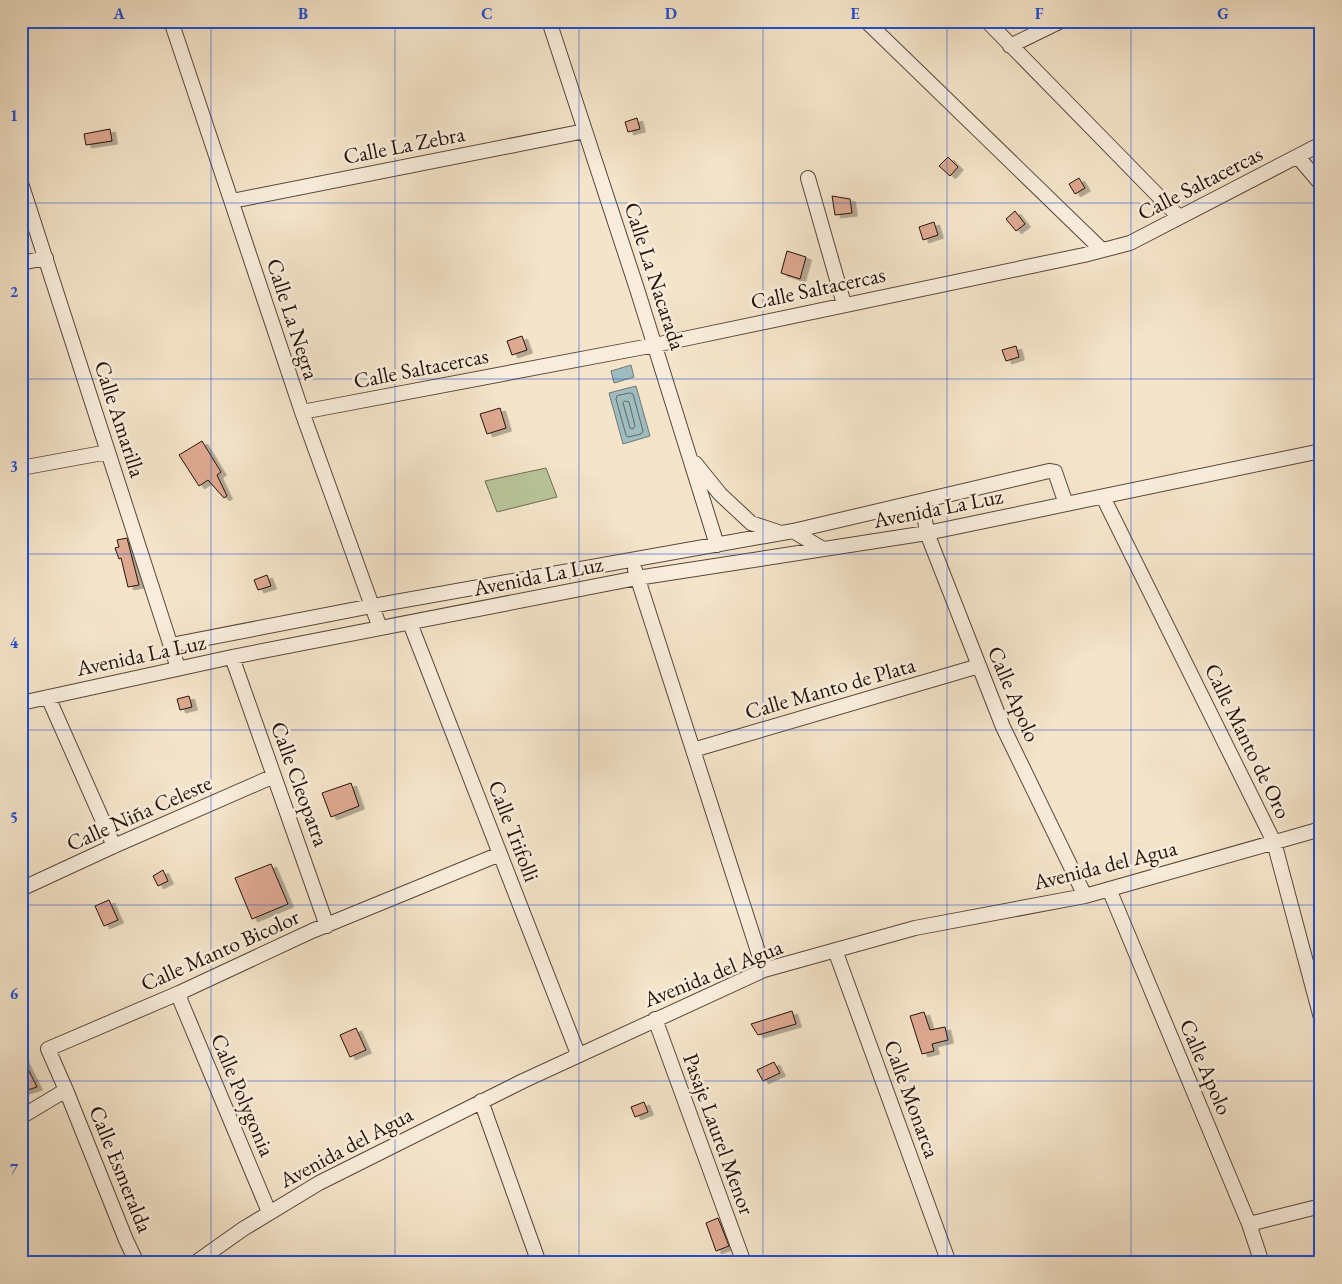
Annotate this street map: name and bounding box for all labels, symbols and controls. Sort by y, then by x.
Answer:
text: A [112,3,125,24]
text: B [298,3,308,24]
text: C [481,3,493,24]
text: D [665,3,677,24]
text: E [850,3,860,24]
text: F [1035,3,1044,24]
text: G [1217,3,1229,24]
text: 1 [10,105,18,126]
street label: Calle La Zebra [341,119,467,171]
street label: Calle Saltacercas [1132,139,1268,227]
street label: Calle La Nacarada [617,198,693,354]
street label: Calle La Negra [260,255,326,383]
street label: Calle Saltacercas [748,260,888,316]
text: 2 [10,281,19,302]
street label: Calle Saltacercas [351,341,491,395]
street label: Calle Amarilla [87,357,153,481]
text: 3 [10,456,18,477]
street label: Avenida La Luz [870,481,1006,535]
street label: Avenida La Luz [470,549,606,603]
street label: Avenida La Luz [73,627,209,683]
text: 4 [10,632,19,653]
street label: Calle Apolo [981,642,1047,746]
street label: Calle Manto de Plata [741,650,919,726]
street label: Calle Manto de Oro [1198,659,1298,823]
street label: Calle Cleopatra [264,718,336,851]
street label: Calle Niña Celeste [62,768,217,858]
street label: Calle Trifolli [481,776,547,886]
text: 5 [10,807,18,828]
street label: Avenida del Agua [1029,833,1180,897]
street label: Calle Manto Bicolor [136,902,305,998]
street label: Avenida del Agua [638,932,787,1014]
text: 6 [10,983,19,1004]
street label: Calle Apolo [1173,1015,1239,1119]
street label: Calle Polygonia [204,1029,282,1161]
street label: Calle Monarca [877,1036,947,1162]
street label: Pasaje Laurel Menor [676,1049,762,1219]
street label: Avenida del Agua [273,1100,418,1195]
street label: Calle Esmeralda [82,1101,160,1237]
text: 7 [10,1158,19,1179]

